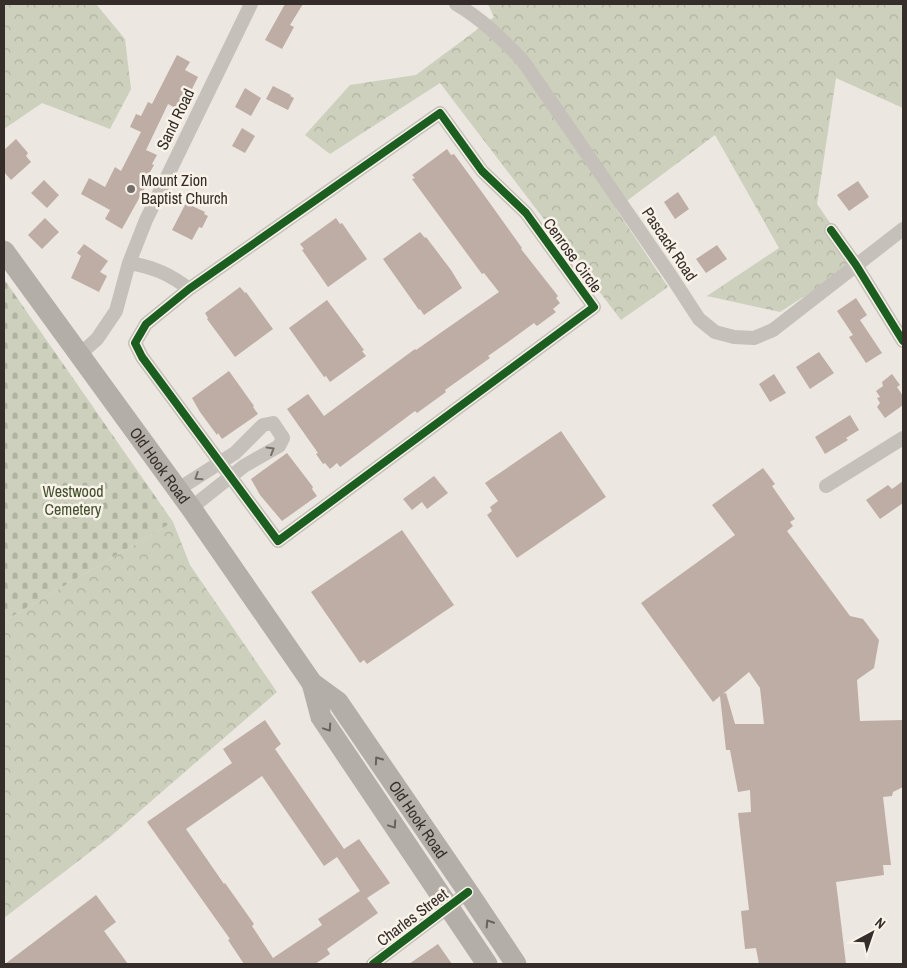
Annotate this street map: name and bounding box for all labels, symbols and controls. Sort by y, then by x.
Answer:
street label: Sand Road [151,85,199,153]
place label: Mount Zion Baptist Church [141,169,228,209]
marker: Mount Zion Baptist Church [125,183,137,195]
street label: Pascack Road [637,203,703,285]
street label: Cenrose Circle [538,213,608,297]
street label: Old Hook Road [125,423,195,508]
one-way arrow [266,447,275,457]
one-way arrow [195,470,204,480]
park label: Westwood Cemetery [42,480,104,520]
one-way arrow [322,723,331,732]
one-way arrow [375,756,384,766]
street label: Old Hook Road [384,776,453,863]
one-way arrow [387,819,396,829]
street label: Charles Street [372,883,452,951]
north arrow [847,908,897,958]
text: N [871,913,889,933]
one-way arrow [486,920,495,929]

